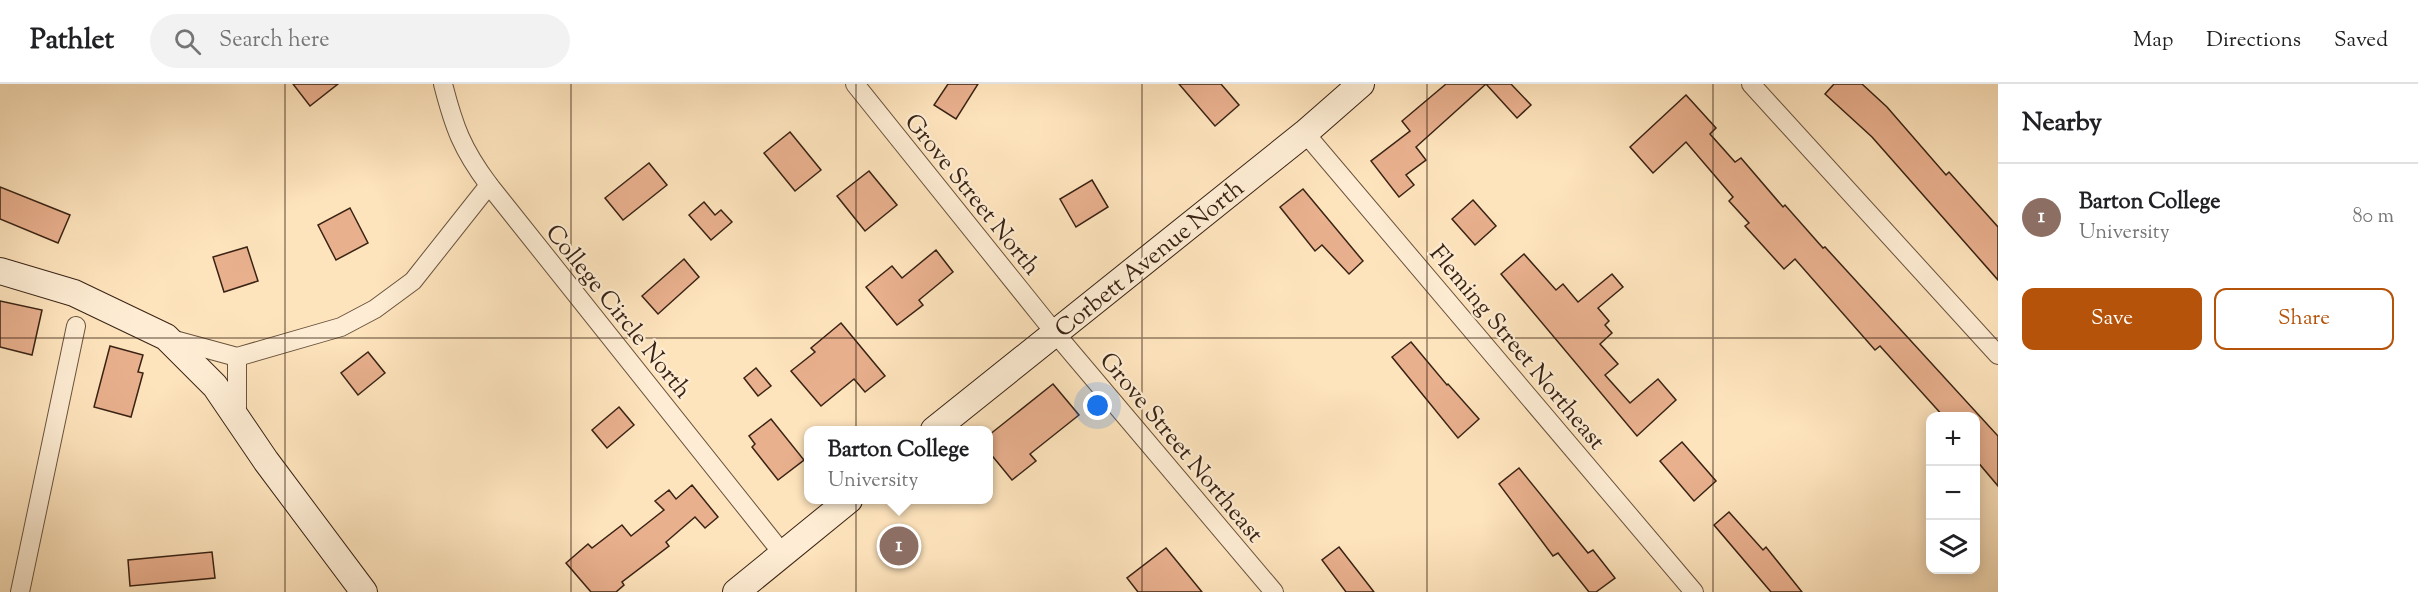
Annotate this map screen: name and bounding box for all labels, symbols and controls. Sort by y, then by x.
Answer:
search box [150,14,570,68]
text: Pathlet [30,21,114,61]
icon: search [171,25,204,58]
text: Search here [219,25,329,57]
text: Map [2133,26,2173,56]
text: Directions [2206,26,2301,56]
text: Saved [2334,26,2388,56]
text: Nearby [2022,105,2102,142]
street label: Grove Street North [895,107,1047,283]
street label: Corbett Avenue North [1048,172,1252,347]
text: Barton College [2079,187,2220,219]
text: 1 [2038,203,2045,232]
text: 80 m [2353,203,2394,232]
street label: College Circle North [536,218,698,407]
text: University [2079,219,2170,248]
street label: Fleming Street Northeast [1420,238,1613,458]
button: Save [2022,288,2202,350]
button: Share [2214,288,2394,350]
street label: Grove Street Northeast [1091,346,1270,551]
your location [1083,391,1112,420]
map controls [1926,412,1980,574]
button: + [1926,412,1980,466]
popup [804,426,993,504]
text: Barton College [828,435,969,467]
button: − [1926,466,1980,520]
text: University [828,467,918,496]
button: layers [1926,520,1980,574]
pin: 1 [880,524,918,568]

